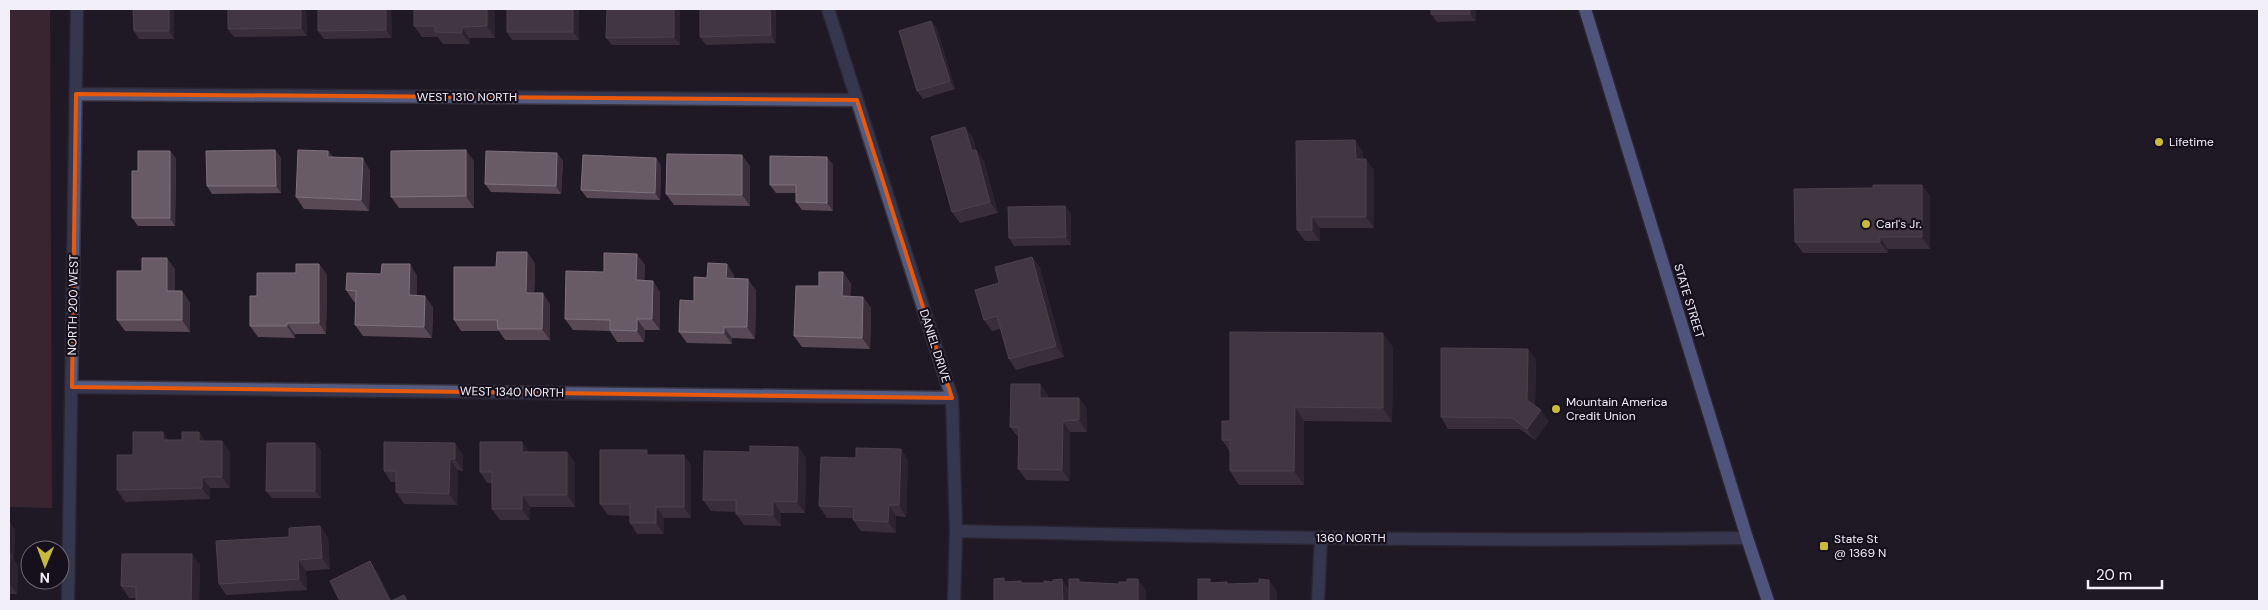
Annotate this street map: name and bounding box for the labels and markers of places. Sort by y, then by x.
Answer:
place label: Lifetime [2169,134,2214,150]
marker: Lifetime [2153,136,2165,148]
place label: Carl's Jr. [1876,216,1922,232]
marker: Carl's Jr. [1860,218,1872,230]
place label: Mountain America Credit Union [1566,394,1667,424]
marker: Mountain America Credit Union [1550,403,1562,415]
place label: State St @ 1369 N [1834,531,1886,561]
marker: State St @ 1369 N [1818,540,1830,552]

